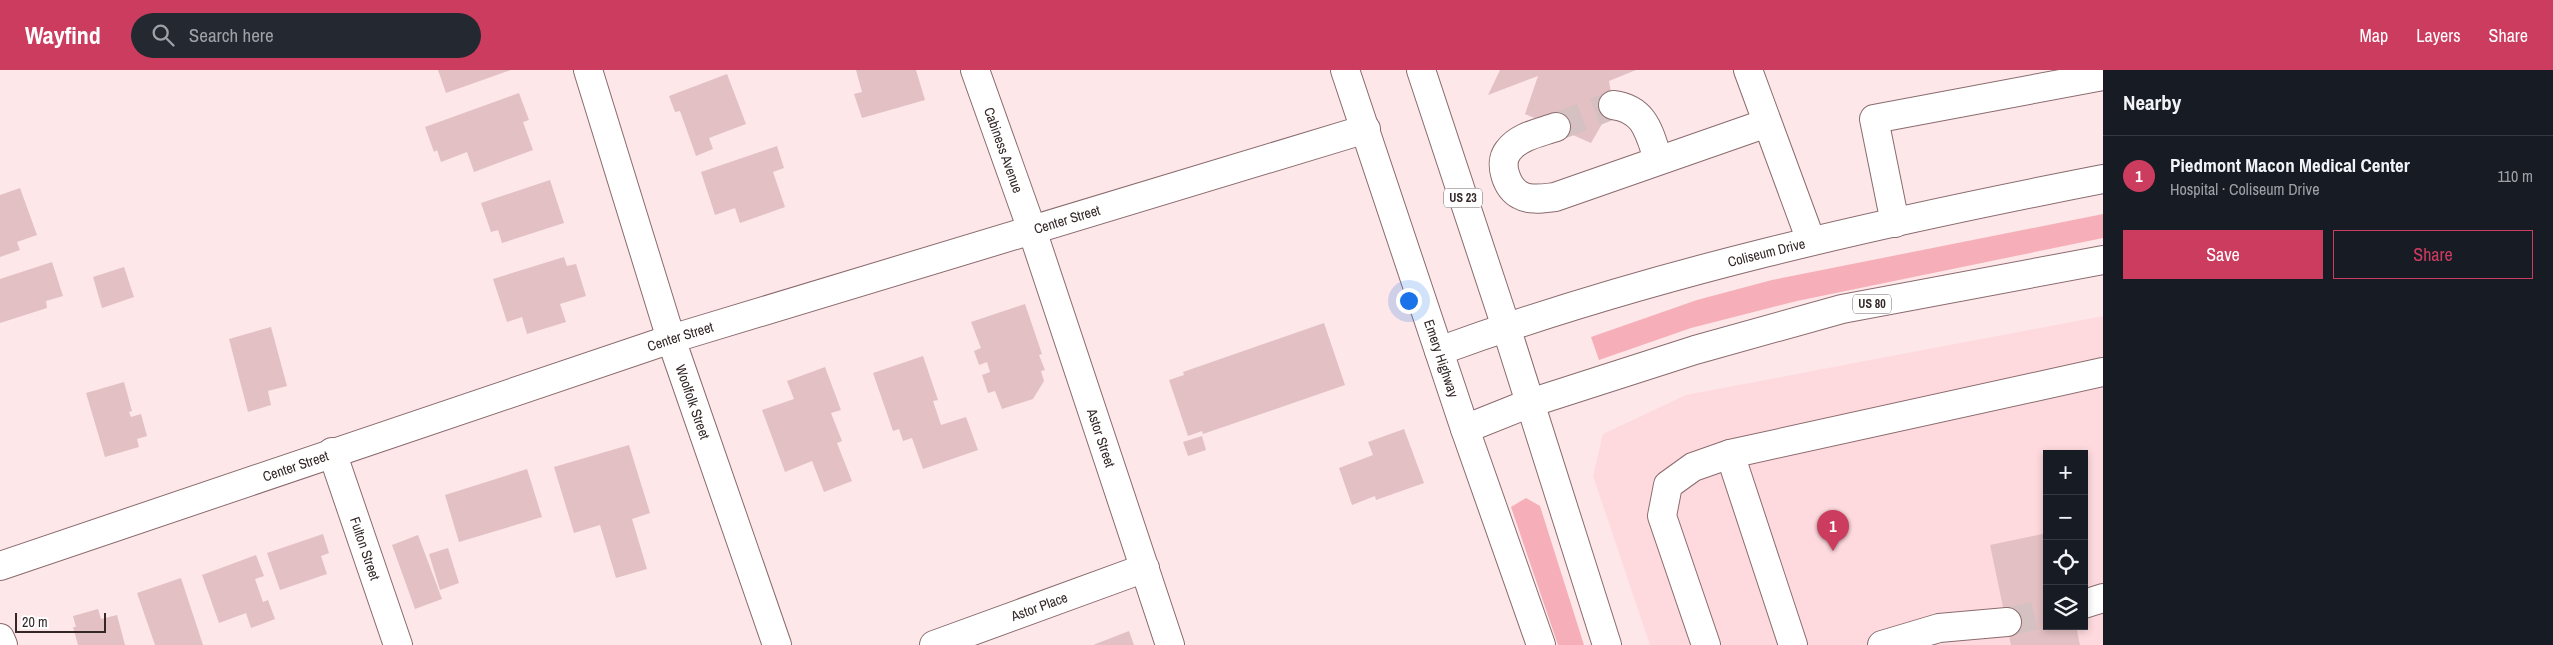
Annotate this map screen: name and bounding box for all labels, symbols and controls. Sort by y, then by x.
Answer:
search box [131,13,481,58]
text: Wayfind [25,19,101,51]
icon: search [149,21,177,49]
text: Search here [189,22,274,48]
text: Map [2360,23,2388,48]
text: Layers [2416,23,2461,48]
text: Share [2489,23,2528,48]
text: Nearby [2123,88,2181,117]
street label: Cabiness Avenue [980,105,1027,195]
text: Piedmont Macon Medical Center [2170,152,2410,178]
text: 1 [2135,165,2143,187]
text: 110 m [2497,165,2533,187]
text: Hospital · Coliseum Drive [2170,178,2319,200]
road number: US 23 [1444,189,1482,208]
street label: Center Street [1032,201,1102,238]
button: Save [2123,230,2323,279]
button: Share [2333,230,2533,279]
street label: Coliseum Drive [1726,234,1807,271]
your location [1396,288,1422,314]
road number: US 80 [1853,294,1891,313]
street label: Emery Highway [1420,317,1463,400]
street label: Center Street [645,318,716,355]
street label: Woolfolk Street [672,362,714,442]
street label: Astor Street [1083,405,1119,470]
street label: Center Street [260,447,331,486]
map controls [2043,450,2088,630]
button: + [2043,450,2088,495]
button: − [2043,495,2088,540]
pin: 1 [1817,510,1849,551]
street label: Fulton Street [346,514,384,583]
button: locate [2043,540,2088,585]
button: layers [2043,585,2088,630]
street label: Astor Place [1008,588,1070,625]
scale bar [15,610,106,633]
text: 20 m [22,613,48,631]

